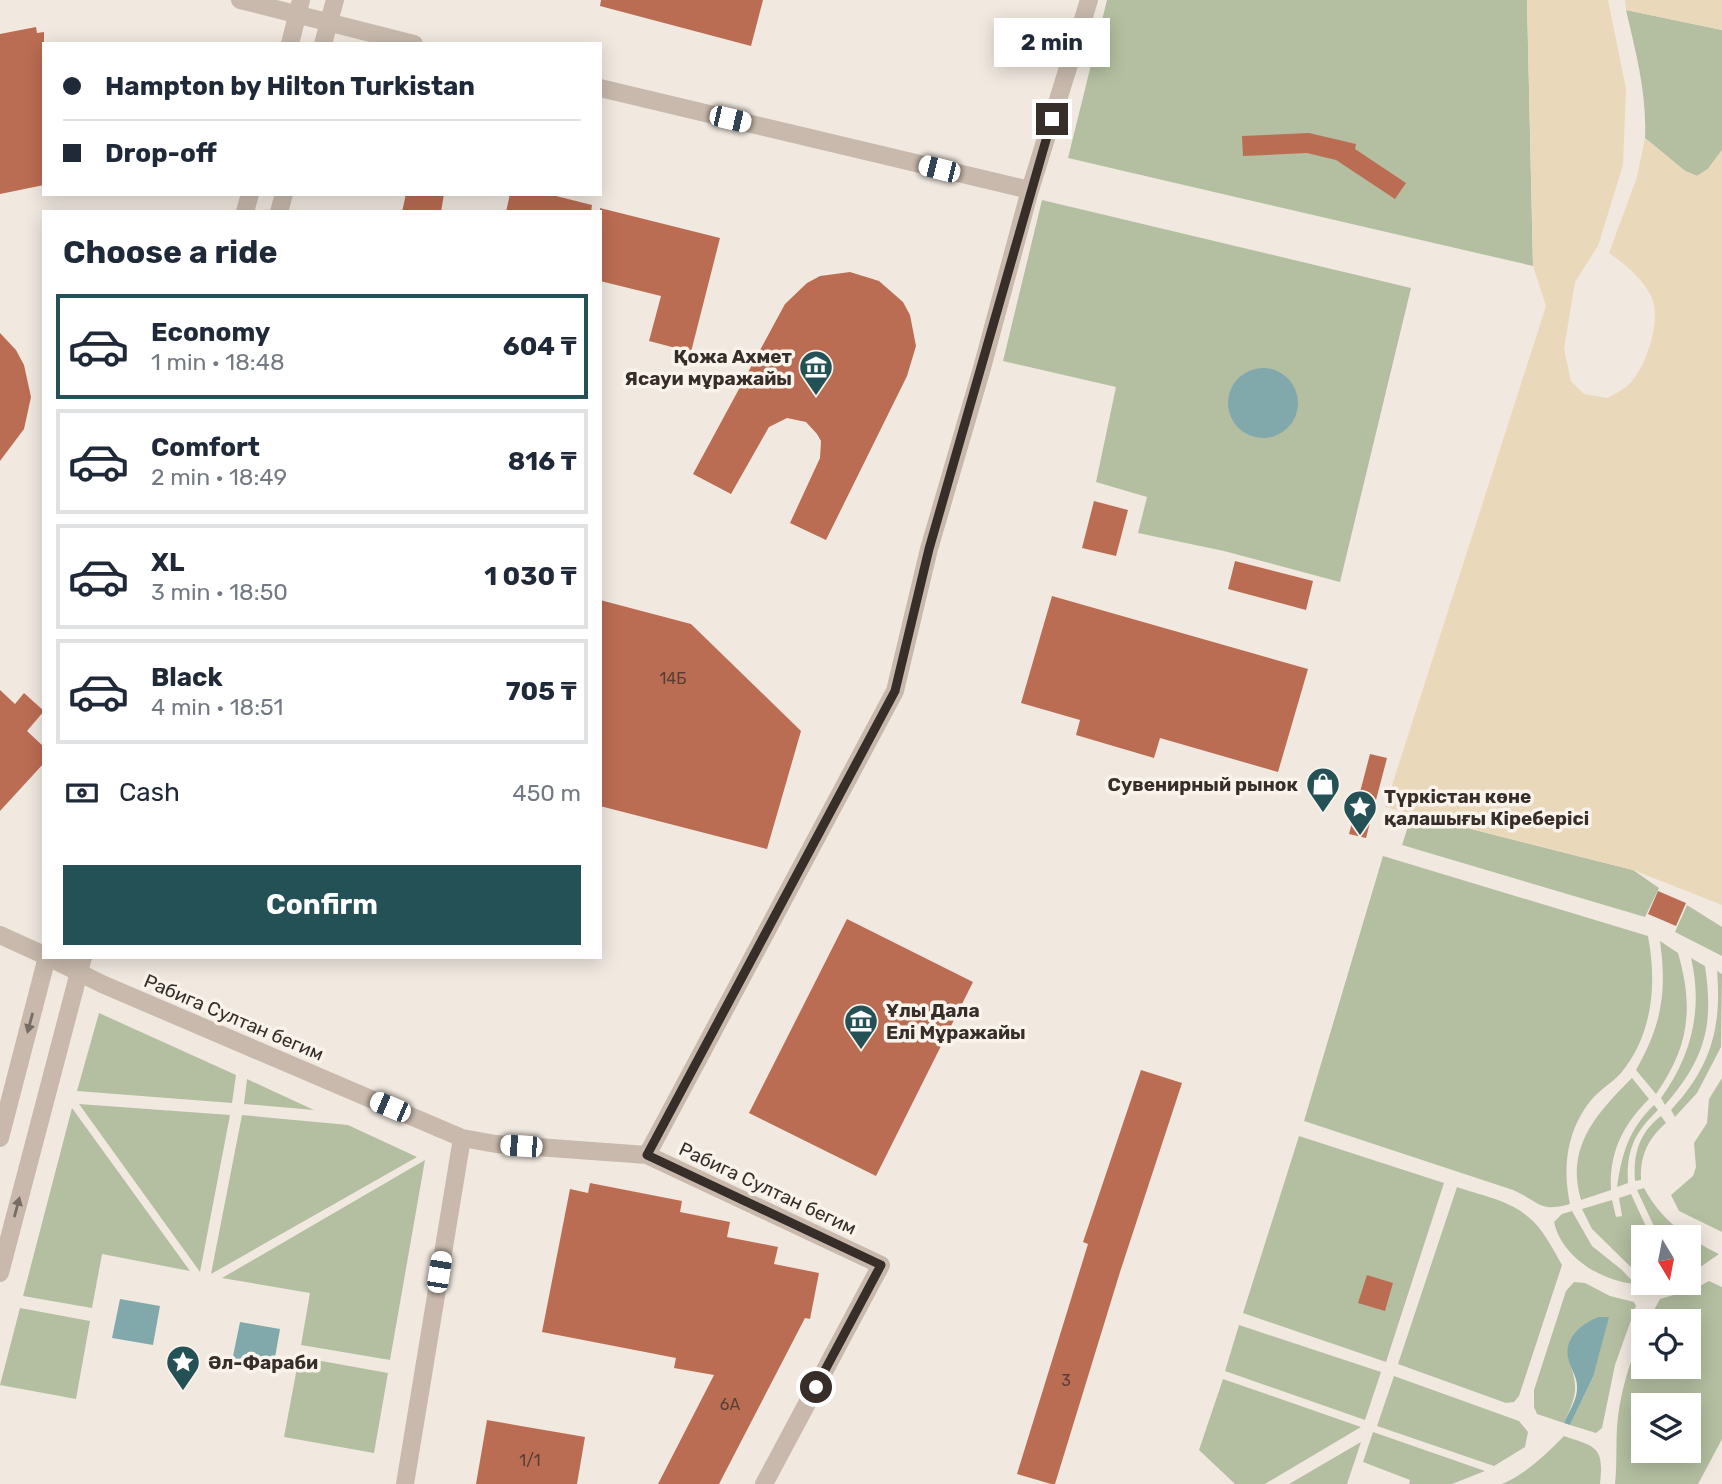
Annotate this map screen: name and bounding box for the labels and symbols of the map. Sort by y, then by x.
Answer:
callout: 2 min [994,18,1110,66]
route end [1036,103,1068,135]
car [708,104,753,134]
car [917,154,962,184]
place label: Қожа Ахмет Ясауи мұражайы [625,345,793,390]
museum icon: Қожа Ахмет Ясауи мұражайы [797,348,835,397]
house number: 14Б [659,669,687,688]
shop icon: Сувенирный рынок [1304,765,1342,814]
place label: Сувенирный рынок [1108,773,1298,796]
place label: Түркістан көне қалашығы Кіреберісі [1384,785,1589,830]
place icon: Түркістан көне қалашығы Кіреберісі [1341,788,1379,837]
street label: Рабига Султан бегим [141,969,327,1066]
place label: Ұлы Дала Елі Мұражайы [886,999,1026,1044]
museum icon: Ұлы Дала Елі Мұражайы [842,1002,880,1051]
one-way arrow [24,1012,35,1034]
car [367,1089,414,1125]
car [500,1134,543,1158]
street label: Рабига Султан бегим [675,1137,860,1240]
one-way arrow [12,1195,23,1217]
north arrow [1631,1225,1701,1295]
car [426,1250,453,1294]
place icon: Әл-Фараби [164,1343,202,1392]
place label: Әл-Фараби [208,1351,318,1374]
route start [800,1371,832,1403]
house number: 3 [1061,1371,1071,1390]
house number: 6A [720,1395,740,1414]
house number: 1/1 [519,1451,541,1470]

